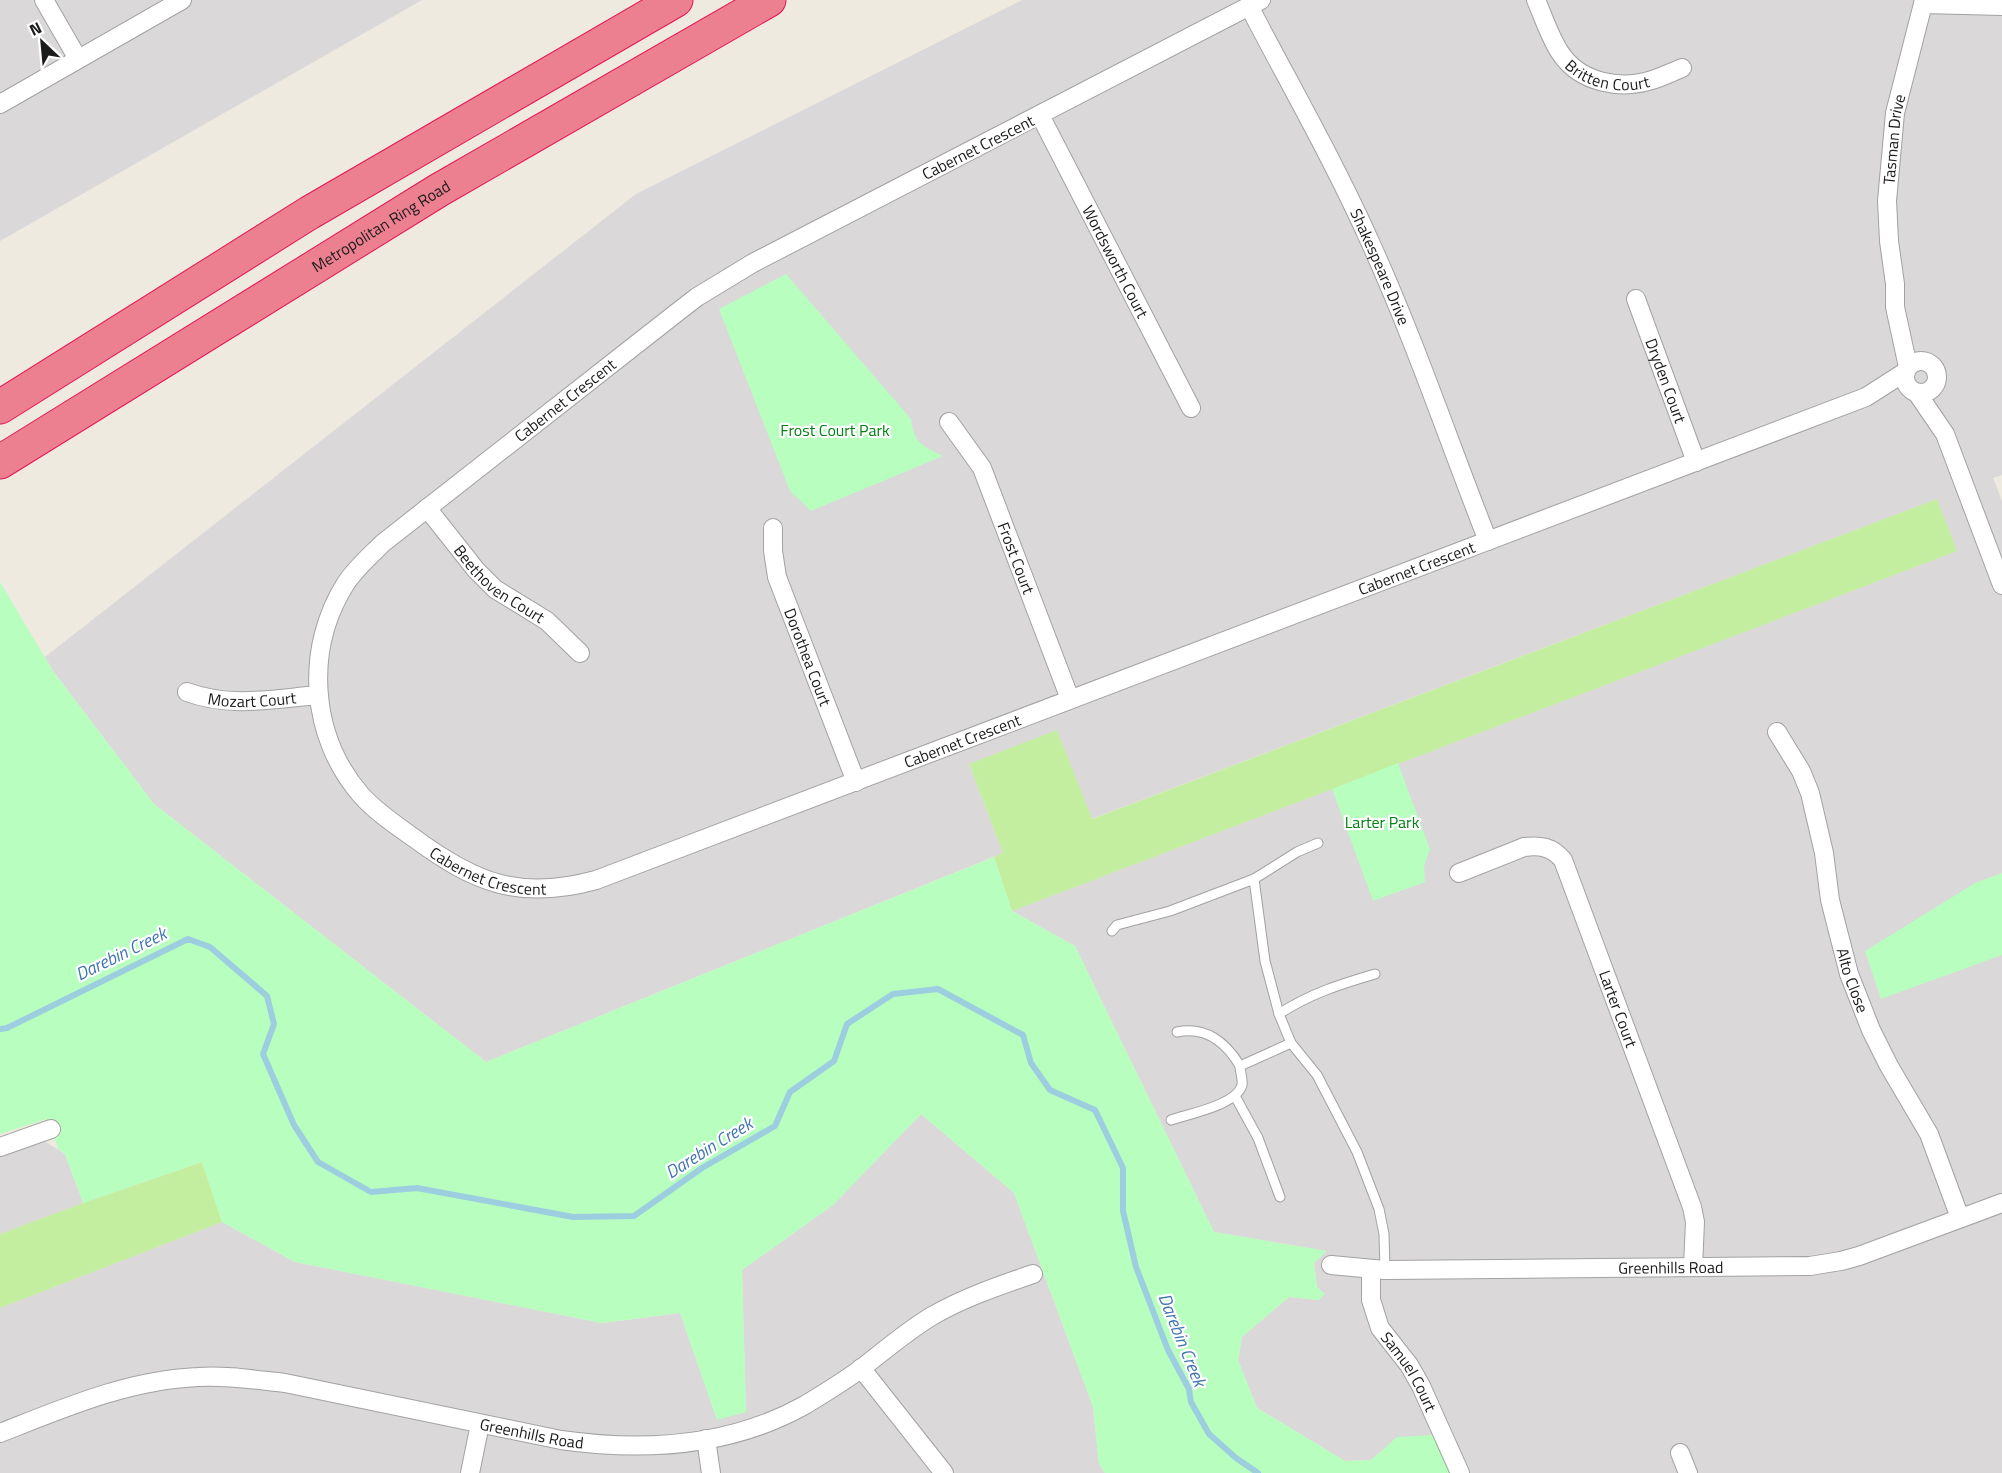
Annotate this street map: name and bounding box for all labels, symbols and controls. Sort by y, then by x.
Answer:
north arrow [12,12,72,72]
text: N [25,15,46,42]
street label: Britten Court [1560,54,1652,96]
street label: Tasman Drive [1877,91,1911,186]
street label: Cabernet Crescent [918,108,1039,186]
street label: Metropolitan Ring Road [307,174,455,278]
street label: Wordsworth Court [1077,201,1155,323]
street label: Shakespeare Drive [1344,204,1416,329]
street label: Dryden Court [1639,335,1693,427]
street label: Cabernet Crescent [509,352,621,447]
park label: Frost Court Park [780,418,890,442]
street label: Frost Court [992,519,1041,598]
street label: Cabernet Crescent [1355,535,1479,601]
street label: Beethoven Court [448,539,550,629]
street label: Dorothea Court [778,605,838,710]
street label: Mozart Court [206,685,298,713]
street label: Cabernet Crescent [900,707,1024,774]
park label: Larter Park [1345,810,1420,834]
street label: Cabernet Crescent [425,840,547,901]
water label: Darebin Creek [71,919,173,987]
street label: Alto Close [1831,945,1875,1016]
street label: Larter Court [1593,967,1644,1051]
water label: Darebin Creek [660,1109,759,1185]
street label: Greenhills Road [1618,1255,1723,1280]
water label: Darebin Creek [1152,1289,1214,1392]
street label: Samuel Court [1375,1326,1443,1416]
street label: Greenhills Road [478,1412,585,1455]

